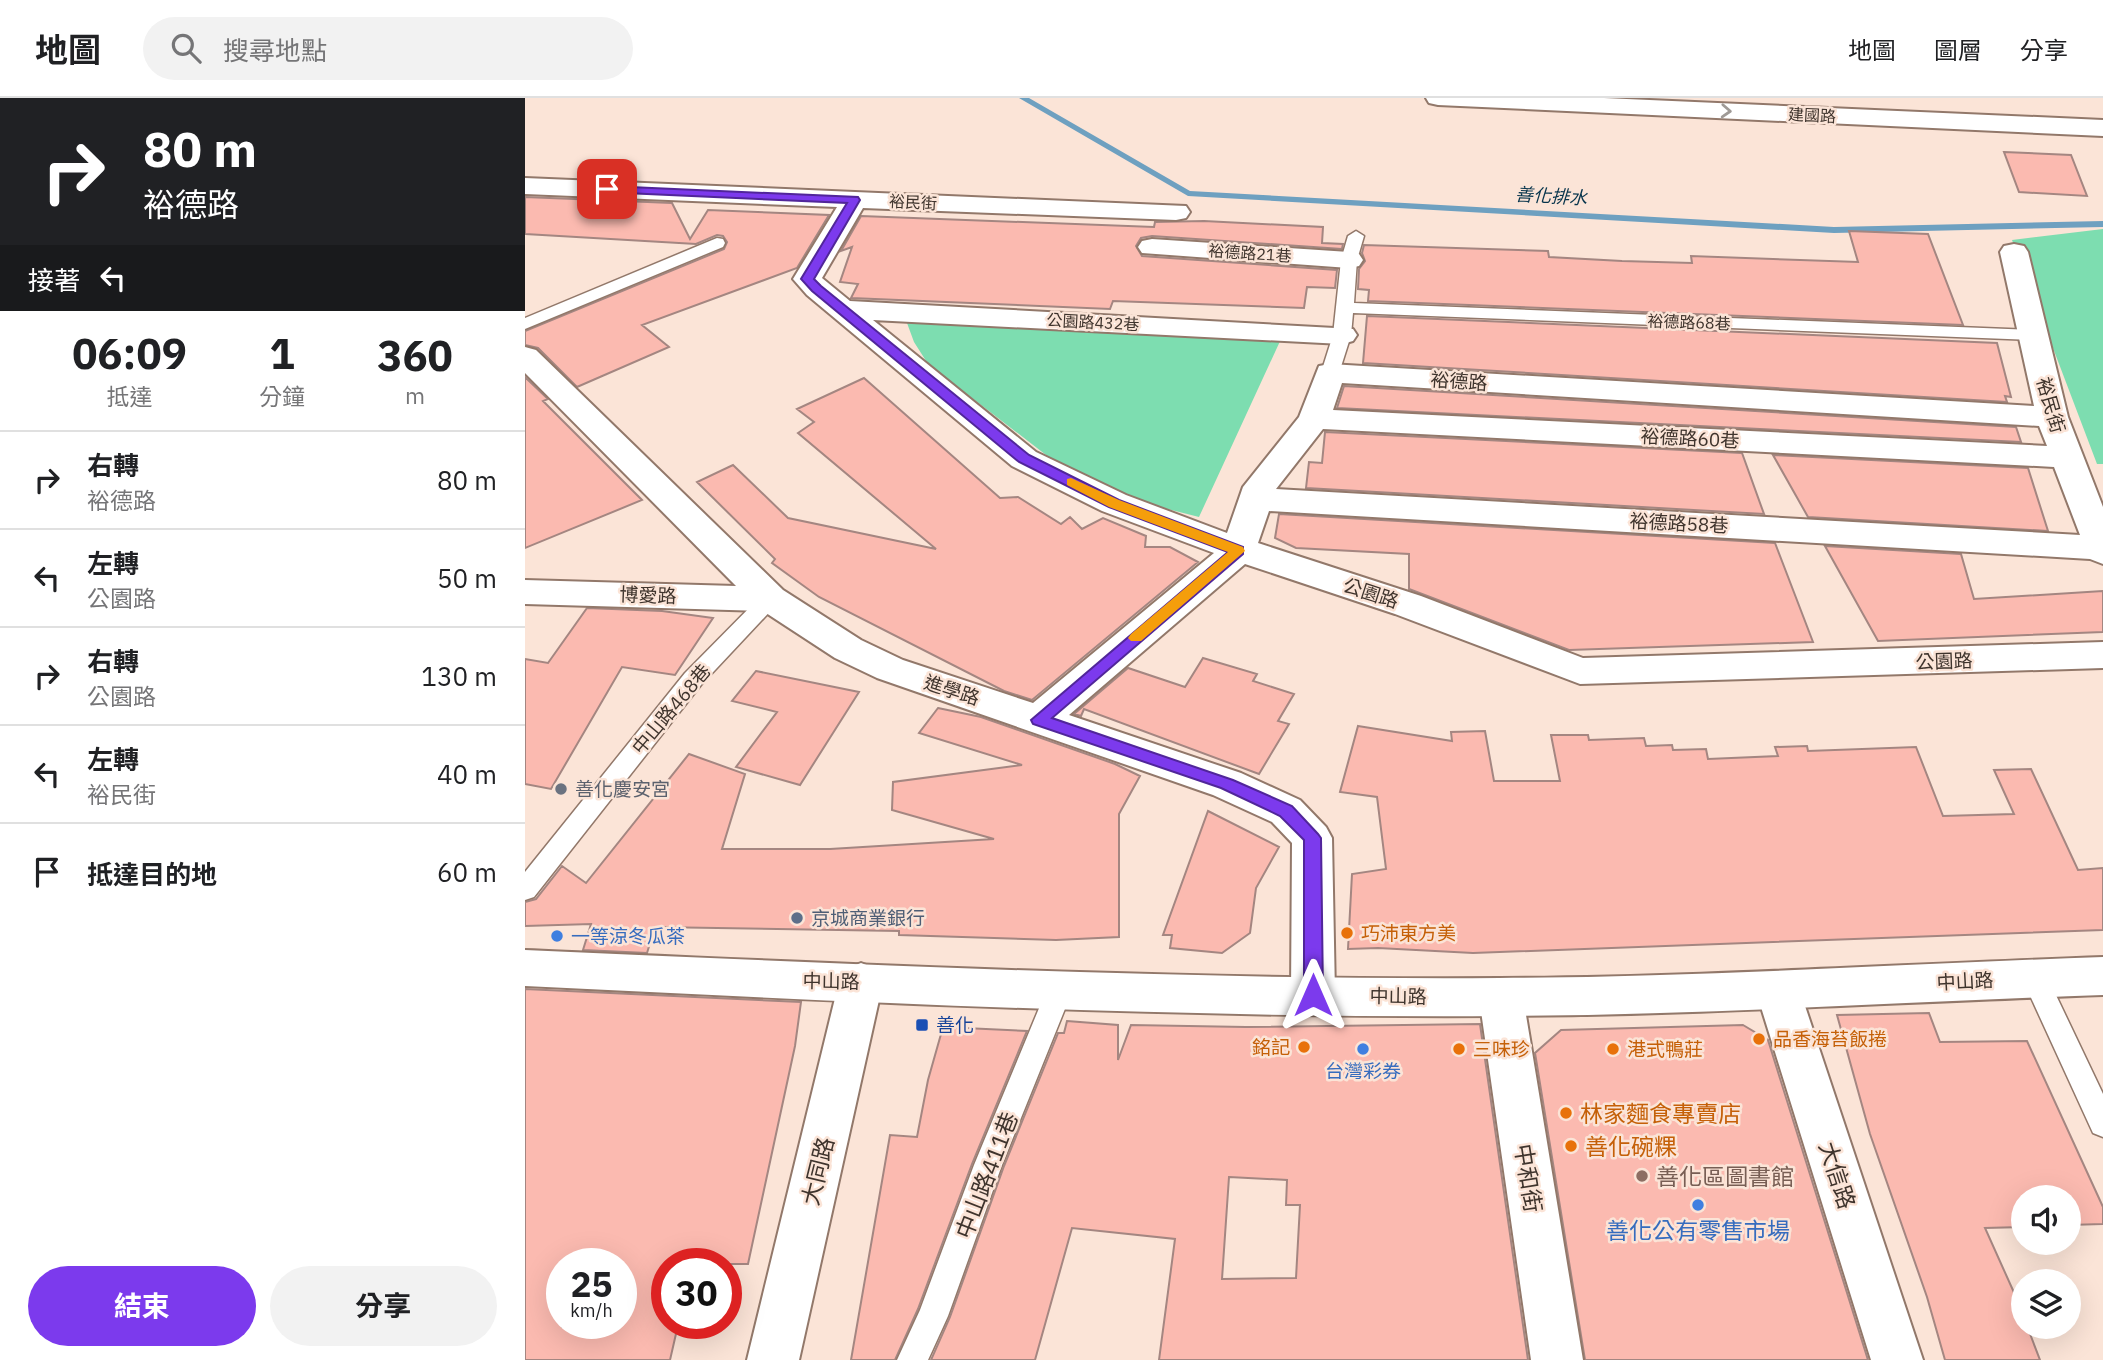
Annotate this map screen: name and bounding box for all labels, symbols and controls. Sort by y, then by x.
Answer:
search box [143,17,633,80]
text: 地圖 [35,28,101,71]
icon: search [167,29,205,67]
text: 搜尋地點 [223,33,327,67]
text: 地圖 [1848,34,1896,66]
text: 圖層 [1934,34,1982,66]
text: 分享 [2020,34,2068,66]
one-way arrow [1721,104,1732,119]
street label: 建國路 [1788,104,1836,126]
text: 80 m [143,117,257,180]
icon: right [28,126,119,217]
pin [577,159,637,219]
icon: arrive [588,170,626,208]
text: 裕德路 [143,183,239,225]
water label: 善化排水 [1514,183,1589,209]
street label: 裕民街 [889,191,937,213]
street label: 裕德路21巷 [1208,240,1292,266]
icon: left [94,259,132,297]
text: 接著 [28,263,80,297]
street label: 公園路432巷 [1046,310,1140,334]
street label: 裕德路68巷 [1647,311,1731,333]
text: 06:09 [72,326,187,381]
text: 1 [269,326,295,381]
text: 360 [377,328,453,383]
street label: 裕德路 [1430,367,1488,395]
street label: 裕民街 [2032,374,2070,436]
text: m [405,380,425,410]
text: 抵達 [107,381,153,411]
text: 分鐘 [259,381,305,411]
street label: 裕德路60巷 [1640,423,1740,453]
text: 右轉 [87,448,139,482]
icon: right [28,461,66,499]
text: 80 m [437,463,497,497]
text: 裕德路 [87,485,156,515]
street label: 裕德路58巷 [1629,508,1729,538]
text: 左轉 [87,546,139,580]
icon: left [28,559,66,597]
text: 50 m [437,561,497,595]
street label: 公園路 [1340,573,1402,613]
street label: 博愛路 [619,582,677,608]
text: 公園路 [87,583,156,613]
text: 右轉 [87,644,139,678]
street label: 公園路 [1915,648,1973,674]
icon: right [28,657,66,695]
text: 130 m [421,659,497,693]
street label: 中山路468巷 [626,659,716,759]
street label: 進學路 [921,670,983,710]
text: 公園路 [87,681,156,711]
text: 左轉 [87,742,139,776]
icon: left [28,755,66,793]
text: 40 m [437,757,497,791]
place label: 善化慶安宮 [575,777,670,801]
text: 裕民街 [87,779,156,809]
marker: 善化慶安宮 [553,781,569,797]
icon: arrive [28,853,66,891]
text: 60 m [437,855,497,889]
text: 抵達目的地 [87,857,217,891]
place label: 京城商業銀行 [811,906,925,930]
marker: 京城商業銀行 [789,910,805,926]
place label: 巧沛東方美 [1361,921,1456,945]
place label: 一等涼冬瓜茶 [571,924,685,948]
marker: 巧沛東方美 [1339,925,1355,941]
marker: 一等涼冬瓜茶 [549,928,565,944]
position arrow [1276,958,1350,1032]
street label: 中山路 [1936,968,1994,994]
street label: 中山路 [802,969,860,993]
street label: 中山路 [1369,984,1427,1008]
place label: 善化 [936,1013,974,1037]
marker: 善化 [914,1017,930,1033]
place label: 品香海苔飯捲 [1773,1027,1887,1051]
marker: 品香海苔飯捲 [1751,1031,1767,1047]
place label: 銘記 [1252,1035,1290,1059]
place label: 三味珍 [1473,1037,1530,1061]
place label: 港式鴨莊 [1627,1037,1703,1061]
marker: 銘記 [1296,1039,1312,1055]
marker: 台灣彩券 [1355,1041,1371,1057]
marker: 三味珍 [1451,1041,1467,1057]
marker: 港式鴨莊 [1605,1041,1621,1057]
place label: 台灣彩券 [1325,1059,1401,1083]
place label: 林家麵食專賣店 [1580,1098,1741,1128]
marker: 林家麵食專賣店 [1558,1105,1574,1121]
street label: 中山路411巷 [948,1107,1024,1243]
place label: 善化碗粿 [1585,1131,1677,1161]
street label: 大同路 [794,1134,840,1208]
marker: 善化碗粿 [1563,1138,1579,1154]
street label: 大信路 [1813,1138,1863,1212]
street label: 中和街 [1509,1142,1549,1214]
place label: 善化區圖書館 [1656,1161,1794,1191]
marker: 善化區圖書館 [1634,1168,1650,1184]
map controls [2011,1185,2081,1339]
button: sound [2011,1185,2081,1255]
marker: 善化公有零售市場 [1690,1197,1706,1213]
place label: 善化公有零售市場 [1606,1215,1790,1245]
speed limit sign: 30 [651,1248,742,1339]
text: 25 [570,1261,613,1307]
button: 結束 [28,1266,256,1346]
button: 分享 [270,1266,497,1346]
button: layers [2011,1269,2081,1339]
text: km/h [570,1299,613,1322]

